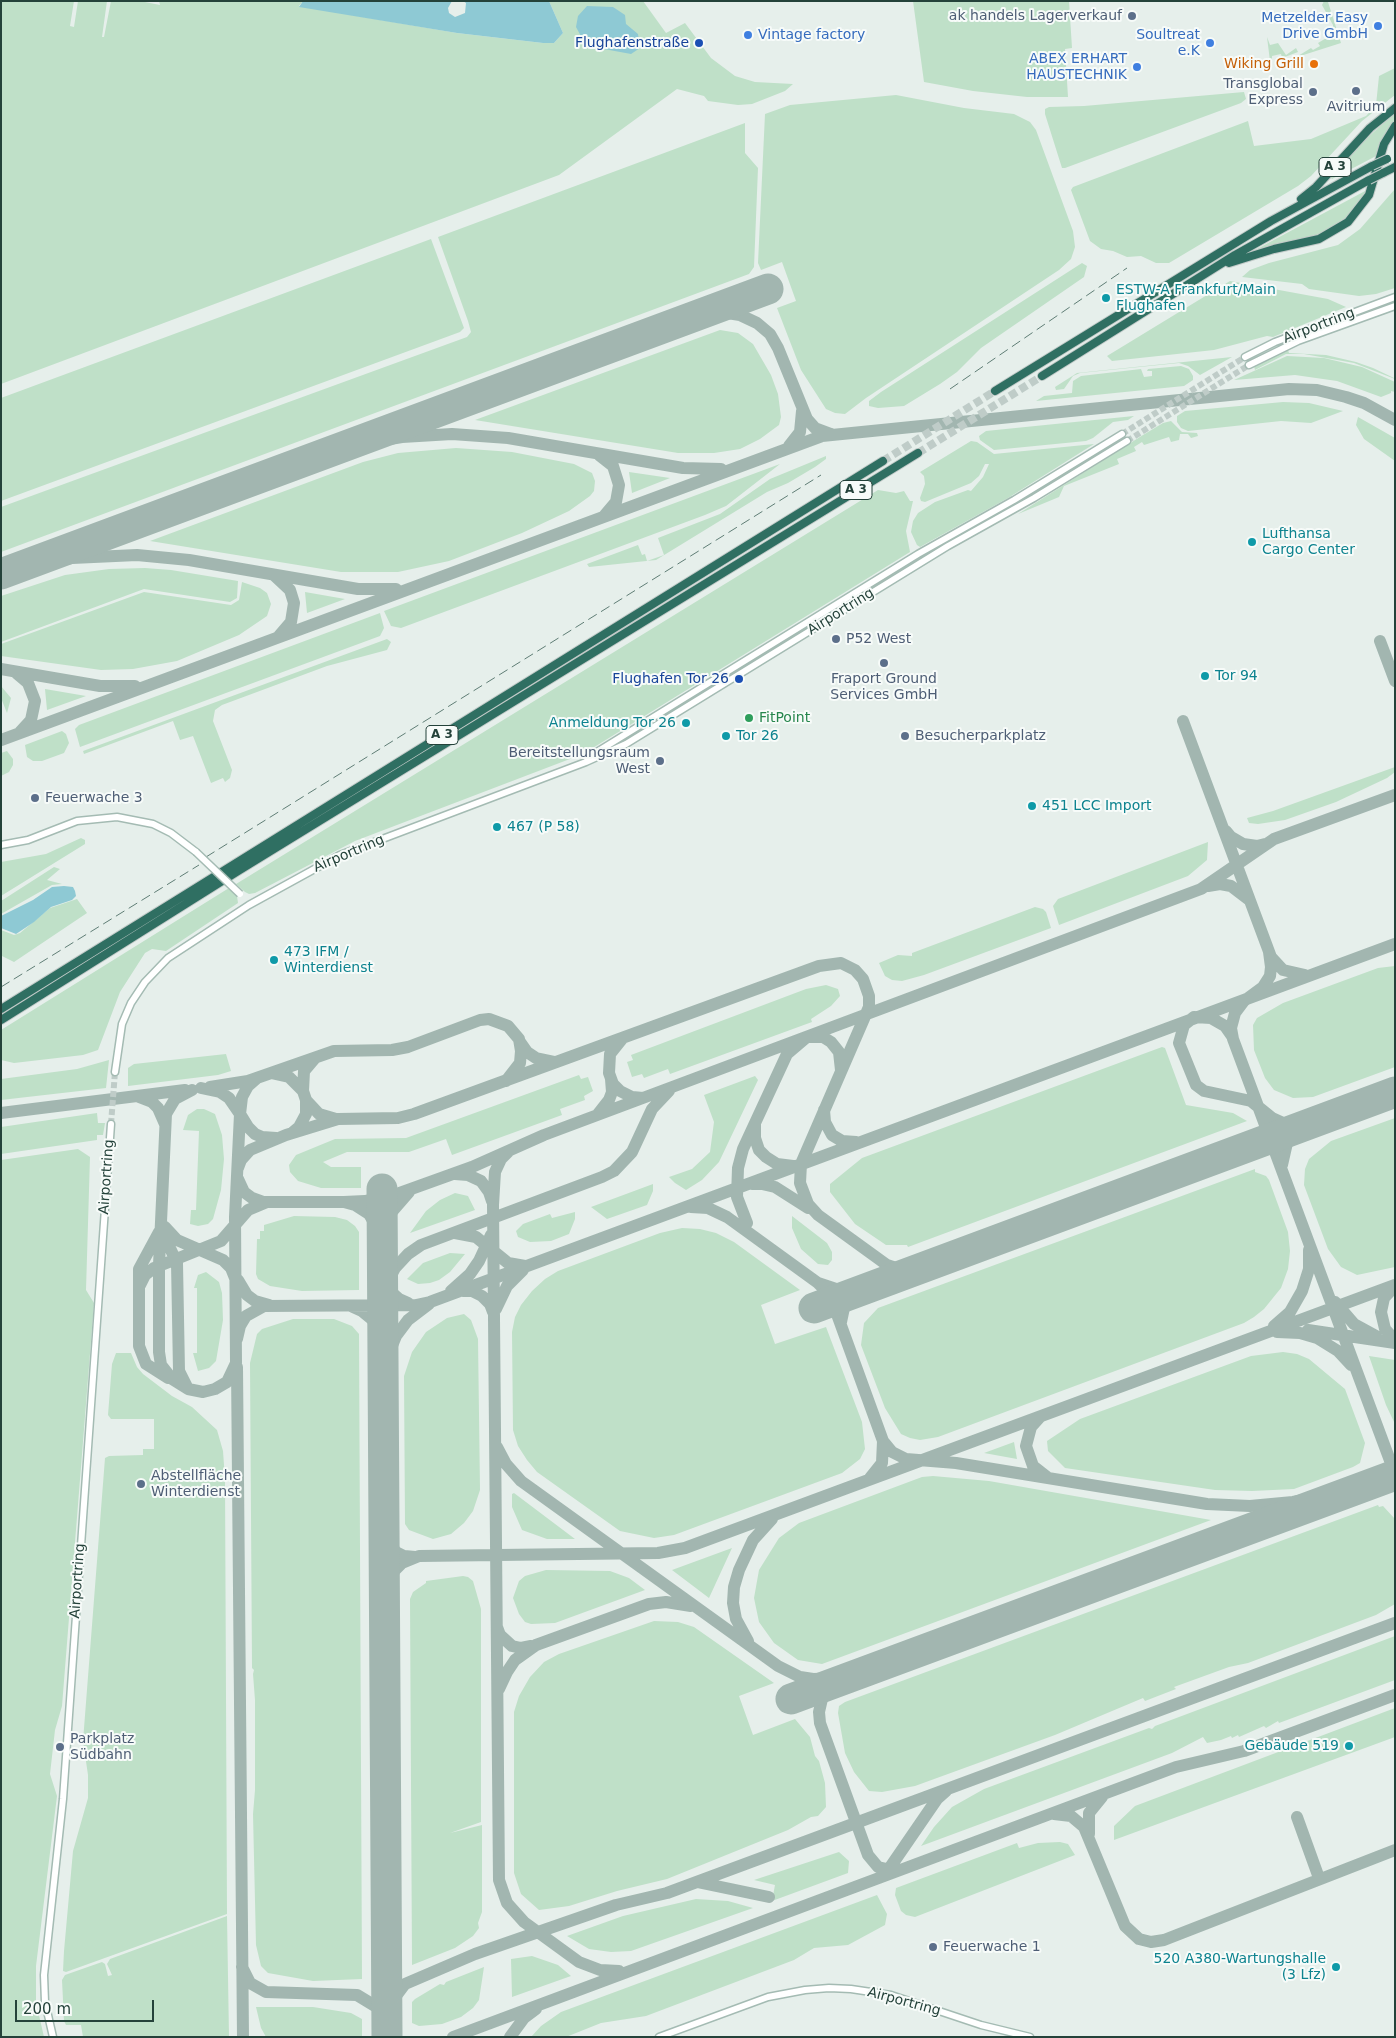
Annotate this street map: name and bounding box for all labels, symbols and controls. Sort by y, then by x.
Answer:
place label: ak handels Lagerverkauf [949,8,1122,24]
marker: ak handels Lagerverkauf [1126,10,1138,22]
place label: Metzelder Easy Drive GmbH [1261,10,1368,42]
marker: Metzelder Easy Drive GmbH [1372,20,1384,32]
place label: Vintage factory [758,27,865,43]
place label: Soultreat e.K [1136,27,1200,59]
marker: Vintage factory [742,29,754,41]
place label: Flughafenstraße [575,35,689,51]
marker: Flughafenstraße [693,37,705,49]
marker: Soultreat e.K [1204,37,1216,49]
place label: ABEX ERHART HAUSTECHNIK [1026,51,1127,84]
place label: Wiking Grill [1224,56,1304,72]
marker: Wiking Grill [1308,58,1320,70]
marker: ABEX ERHART HAUSTECHNIK [1131,61,1143,73]
place label: Transglobal Express [1223,76,1303,108]
marker: Avitrium [1350,85,1362,97]
marker: Transglobal Express [1307,86,1319,98]
place label: Avitrium [1327,99,1385,115]
road number: A 3 [1319,158,1351,176]
place label: ESTW-A Frankfurt/Main Flughafen [1116,282,1276,314]
marker: ESTW-A Frankfurt/Main Flughafen [1100,292,1112,304]
street label: Airportring [1281,305,1357,347]
road number: A 3 [840,480,872,500]
place label: Lufthansa Cargo Center [1262,526,1355,558]
marker: Lufthansa Cargo Center [1246,536,1258,548]
street label: Airportring [805,585,877,639]
place label: P52 West [846,631,911,647]
marker: P52 West [830,633,842,645]
marker: Fraport Ground Services GmbH [878,657,890,669]
place label: Tor 94 [1215,668,1258,684]
marker: Tor 94 [1199,670,1211,682]
place label: Flughafen Tor 26 [612,671,729,687]
place label: Fraport Ground Services GmbH [830,671,938,704]
marker: Flughafen Tor 26 [733,673,745,685]
place label: FitPoint [759,710,810,726]
marker: FitPoint [743,712,755,724]
place label: Anmeldung Tor 26 [549,715,676,731]
marker: Anmeldung Tor 26 [680,717,692,729]
road number: A 3 [426,726,458,744]
place label: Tor 26 [736,728,779,744]
place label: Besucherparkplatz [915,728,1046,744]
marker: Tor 26 [720,730,732,742]
marker: Besucherparkplatz [899,730,911,742]
place label: Bereitstellungsraum West [508,745,650,778]
marker: Bereitstellungsraum West [654,755,666,767]
place label: Feuerwache 3 [45,790,143,806]
marker: Feuerwache 3 [29,792,41,804]
place label: 451 LCC Import [1042,798,1151,814]
marker: 451 LCC Import [1026,800,1038,812]
place label: 467 (P 58) [507,819,580,835]
marker: 467 (P 58) [491,821,503,833]
street label: Airportring [311,832,387,876]
place label: 473 IFM / Winterdienst [284,944,373,976]
marker: 473 IFM / Winterdienst [268,954,280,966]
street label: Airportring [96,1139,118,1215]
place label: Abstellfläche Winterdienst [151,1468,241,1500]
marker: Abstellfläche Winterdienst [135,1478,147,1490]
street label: Airportring [67,1543,89,1619]
place label: Parkplatz Südbahn [70,1731,134,1764]
place label: Gebäude 519 [1245,1738,1339,1754]
marker: Gebäude 519 [1343,1740,1355,1752]
marker: Parkplatz Südbahn [54,1741,66,1753]
place label: Feuerwache 1 [943,1939,1041,1955]
marker: Feuerwache 1 [927,1941,939,1953]
place label: 520 A380-Wartungshalle (3 Lfz) [1154,1951,1326,1984]
marker: 520 A380-Wartungshalle (3 Lfz) [1330,1961,1342,1973]
street label: Airportring [865,1984,943,2020]
scale bar [18,1990,156,2022]
text: 200 m [23,2000,71,2018]

